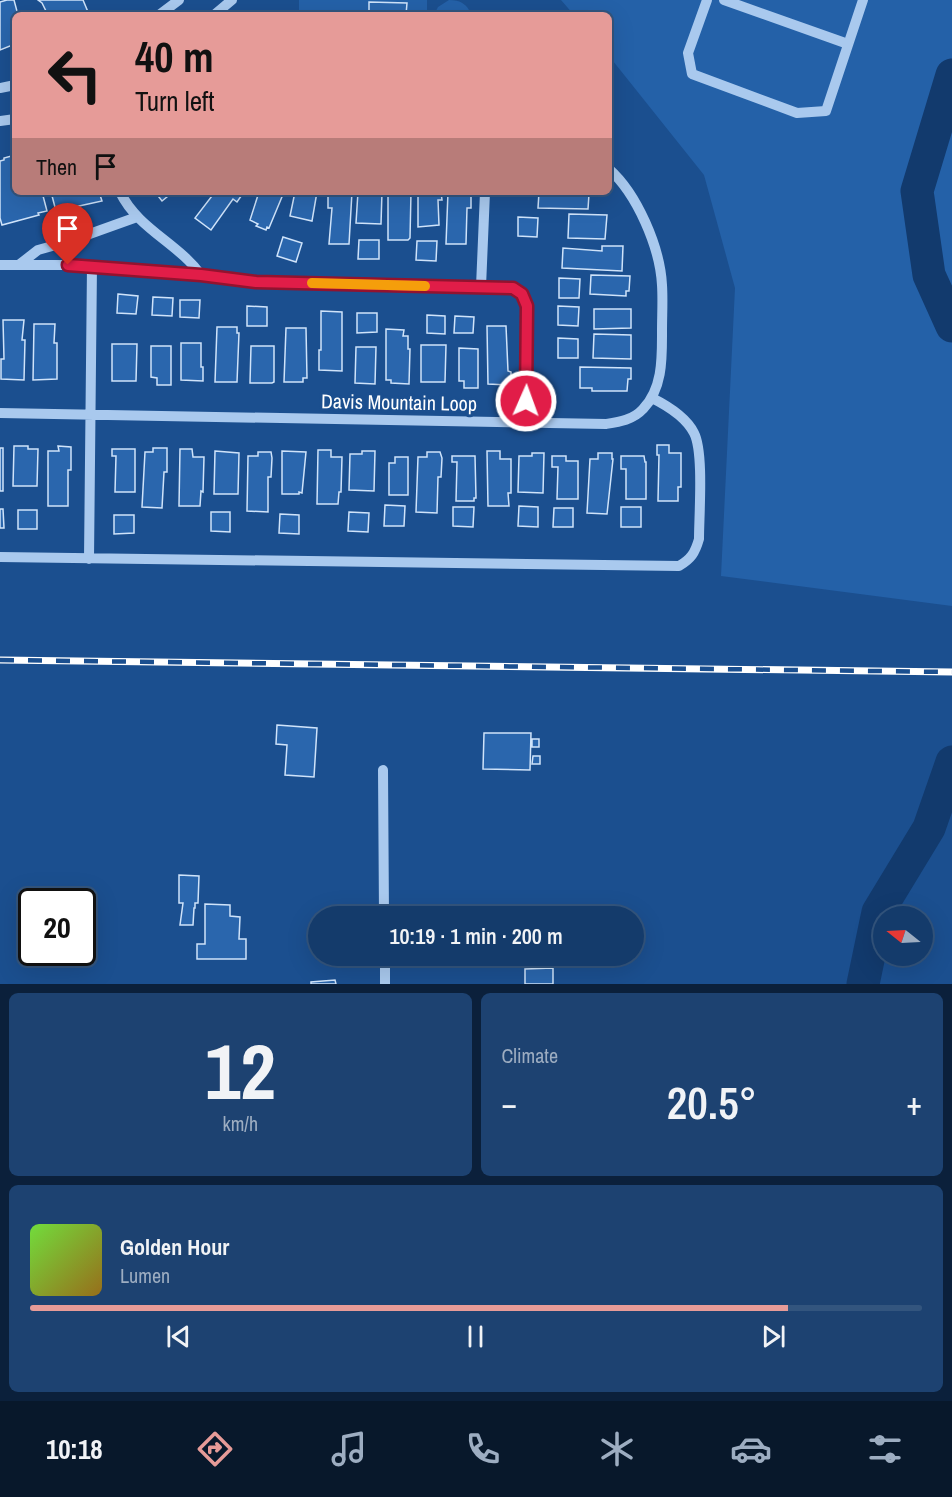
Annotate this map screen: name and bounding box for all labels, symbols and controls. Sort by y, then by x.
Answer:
text: 40 m [135,29,214,85]
icon: left [36,36,114,114]
text: Turn left [135,83,214,119]
icon: arrive [89,150,122,183]
text: Then [36,152,77,182]
pin [42,203,93,265]
icon: arrive [51,212,84,245]
position arrow [494,369,558,433]
street label: Davis Mountain Loop [321,387,477,417]
speed limit sign: 20 [18,888,96,966]
north arrow [873,906,933,966]
map controls [873,906,933,966]
text: 10:19 · 1 min · 200 m [389,921,563,951]
text: 12 [205,1018,276,1123]
text: Climate [502,1042,558,1069]
text: 20.5° [667,1072,757,1133]
text: − [502,1081,517,1125]
text: + [906,1081,922,1125]
text: km/h [222,1110,258,1137]
text: Golden Hour [120,1232,229,1262]
text: Lumen [120,1262,170,1289]
icon: previous [162,1320,195,1353]
icon: pause [459,1320,492,1353]
icon: next [757,1320,790,1353]
icon: directions [194,1428,236,1470]
icon: music [328,1428,370,1470]
icon: phone [462,1428,504,1470]
icon: climate [596,1428,638,1470]
icon: car [730,1428,772,1470]
icon: filters [864,1428,906,1470]
text: 10:18 [46,1431,103,1467]

